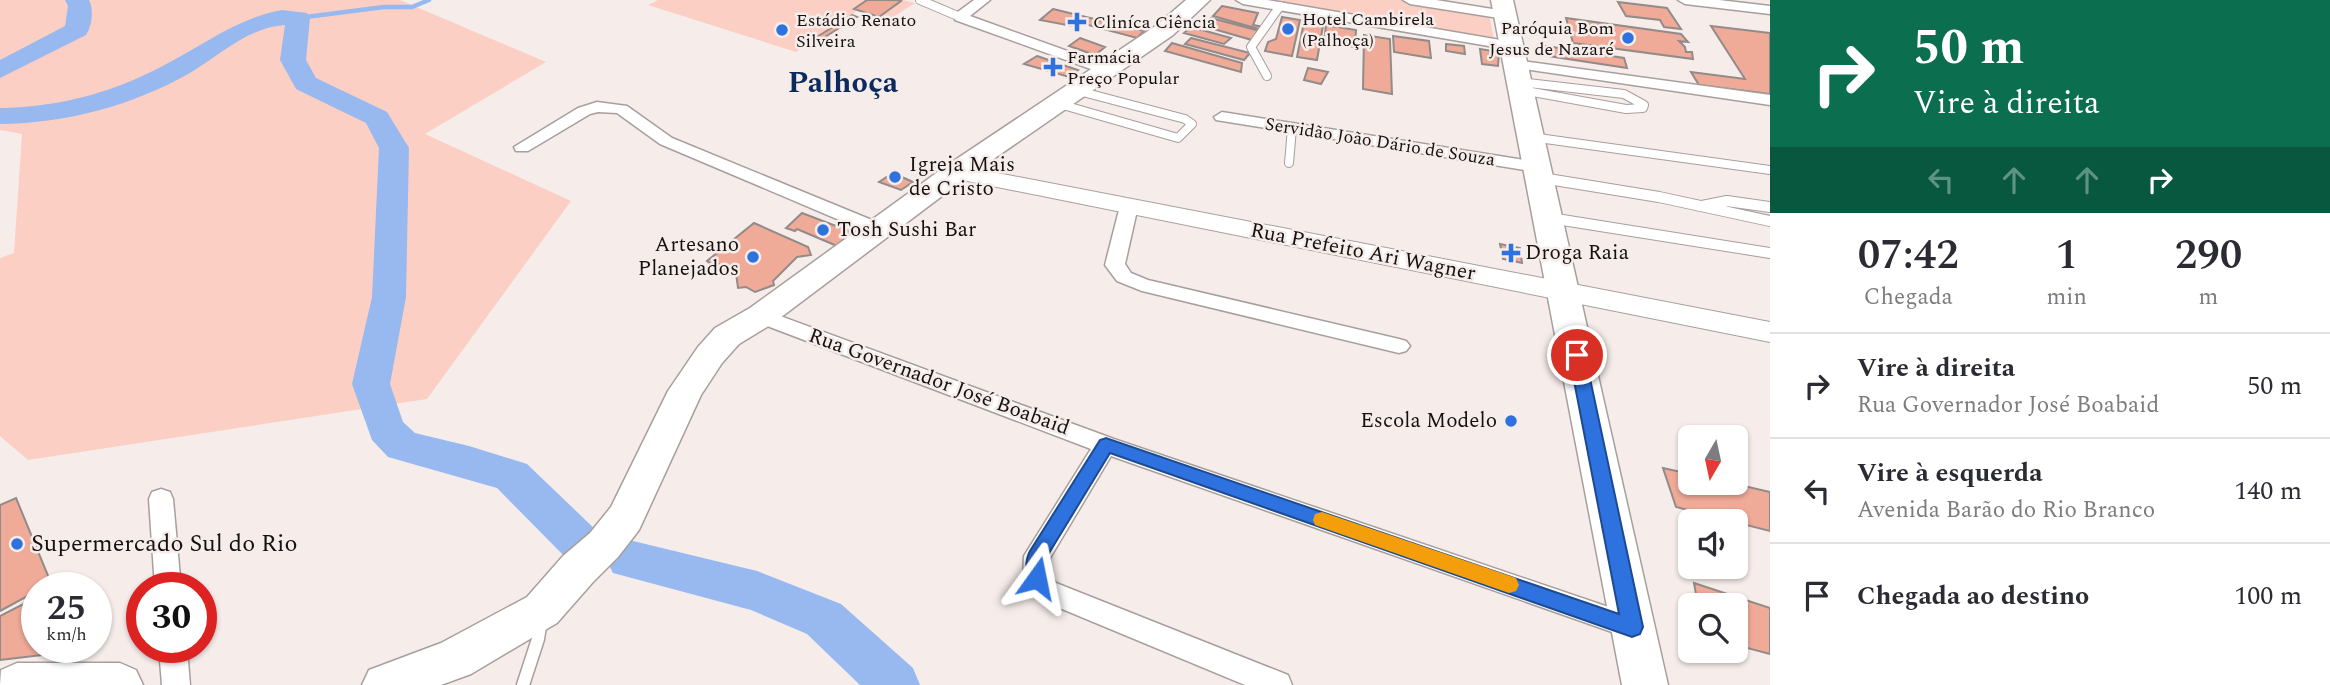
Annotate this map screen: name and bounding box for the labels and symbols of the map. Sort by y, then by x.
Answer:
place label: Hotel Cambirela (Palhoça) [1302,6,1434,54]
place label: Estádio Renato Silveira [796,7,916,55]
place label: Cliníca Ciência [1093,9,1216,36]
marker: Cliníca Ciência [1067,12,1087,32]
place label: Paróquia Bom Jesus de Nazaré [1489,15,1614,63]
marker: Hotel Cambirela (Palhoça) [1280,21,1296,37]
marker: Estádio Renato Silveira [774,22,790,38]
marker: Paróquia Bom Jesus de Nazaré [1620,30,1636,46]
place label: Farmácia Preço Popular [1067,44,1179,92]
marker: Farmácia Preço Popular [1045,59,1061,75]
district label: Palhoça [788,60,899,106]
street label: Servidão João Dário de Souza [1263,110,1497,174]
place label: Igreja Mais de Cristo [909,149,1015,205]
marker: Igreja Mais de Cristo [887,169,903,185]
place label: Tosh Sushi Bar [837,214,976,246]
street label: Rua Prefeito Ari Wagner [1248,214,1478,290]
marker: Tosh Sushi Bar [815,222,831,238]
place label: Artesano Planejados [638,229,739,285]
place label: Droga Raia [1525,237,1630,269]
marker: Droga Raia [1503,245,1519,261]
marker: Artesano Planejados [745,249,761,265]
street label: Rua Governador José Boabaid [804,320,1074,444]
pin [1547,325,1607,385]
place label: Escola Modelo [1360,405,1497,437]
marker: Escola Modelo [1503,413,1519,429]
north arrow [1678,425,1748,495]
place label: Supermercado Sul do Rio [31,526,297,562]
marker: Supermercado Sul do Rio [9,536,25,552]
position arrow [1000,541,1074,615]
speed limit sign: 30 [126,572,217,663]

